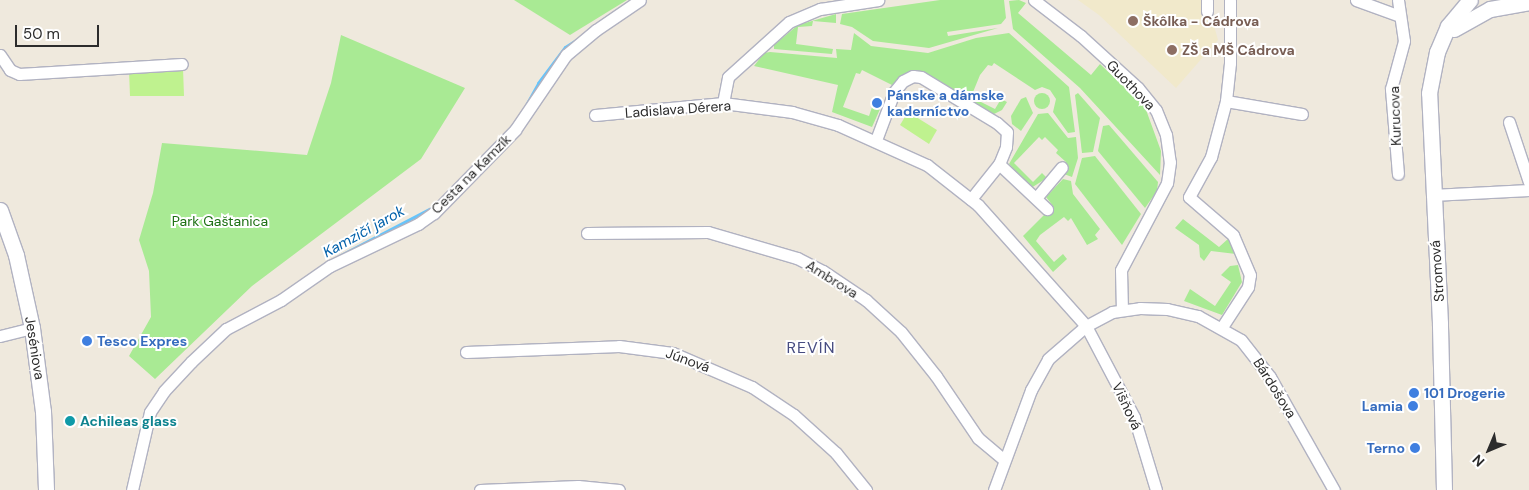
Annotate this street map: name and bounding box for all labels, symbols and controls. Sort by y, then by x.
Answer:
place label: Škôlka - Cádrova [1143,13,1259,29]
scale bar [18,15,101,47]
marker: Škôlka - Cádrova [1127,15,1139,27]
text: 50 m [23,24,60,44]
place label: ZŠ a MŠ Cádrova [1182,42,1295,58]
marker: ZŠ a MŠ Cádrova [1166,44,1178,56]
street label: Guothova [1103,57,1159,113]
street label: Kurucova [1386,86,1404,146]
place label: Pánske a dámske kaderníctvo [887,87,1004,120]
street label: Ladislava Dérera [624,97,732,121]
marker: Pánske a dámske kaderníctvo [871,97,883,109]
street label: Cesta na Kamzík [428,131,514,217]
water label: Kamzičí jarok [320,202,408,262]
park label: Park Gaštanica [172,213,268,229]
street label: Stromová [1426,240,1448,302]
street label: Ambrova [803,256,861,302]
street label: Jeséniova [22,315,48,381]
place label: Tesco Expres [97,333,187,349]
marker: Tesco Expres [81,335,93,347]
district label: REVÍN [786,338,836,358]
street label: Júnová [664,344,712,376]
street label: Bárdošova [1250,355,1300,421]
street label: Višňová [1109,380,1145,432]
place label: 101 Drogerie [1424,385,1505,401]
marker: 101 Drogerie [1408,387,1420,399]
place label: Lamia [1362,398,1403,414]
marker: Lamia [1407,400,1419,412]
place label: Achileas glass [80,413,177,429]
marker: Achileas glass [64,415,76,427]
north arrow [1464,425,1514,475]
place label: Terno [1367,440,1405,456]
marker: Terno [1409,442,1421,454]
text: N [1468,451,1488,471]

